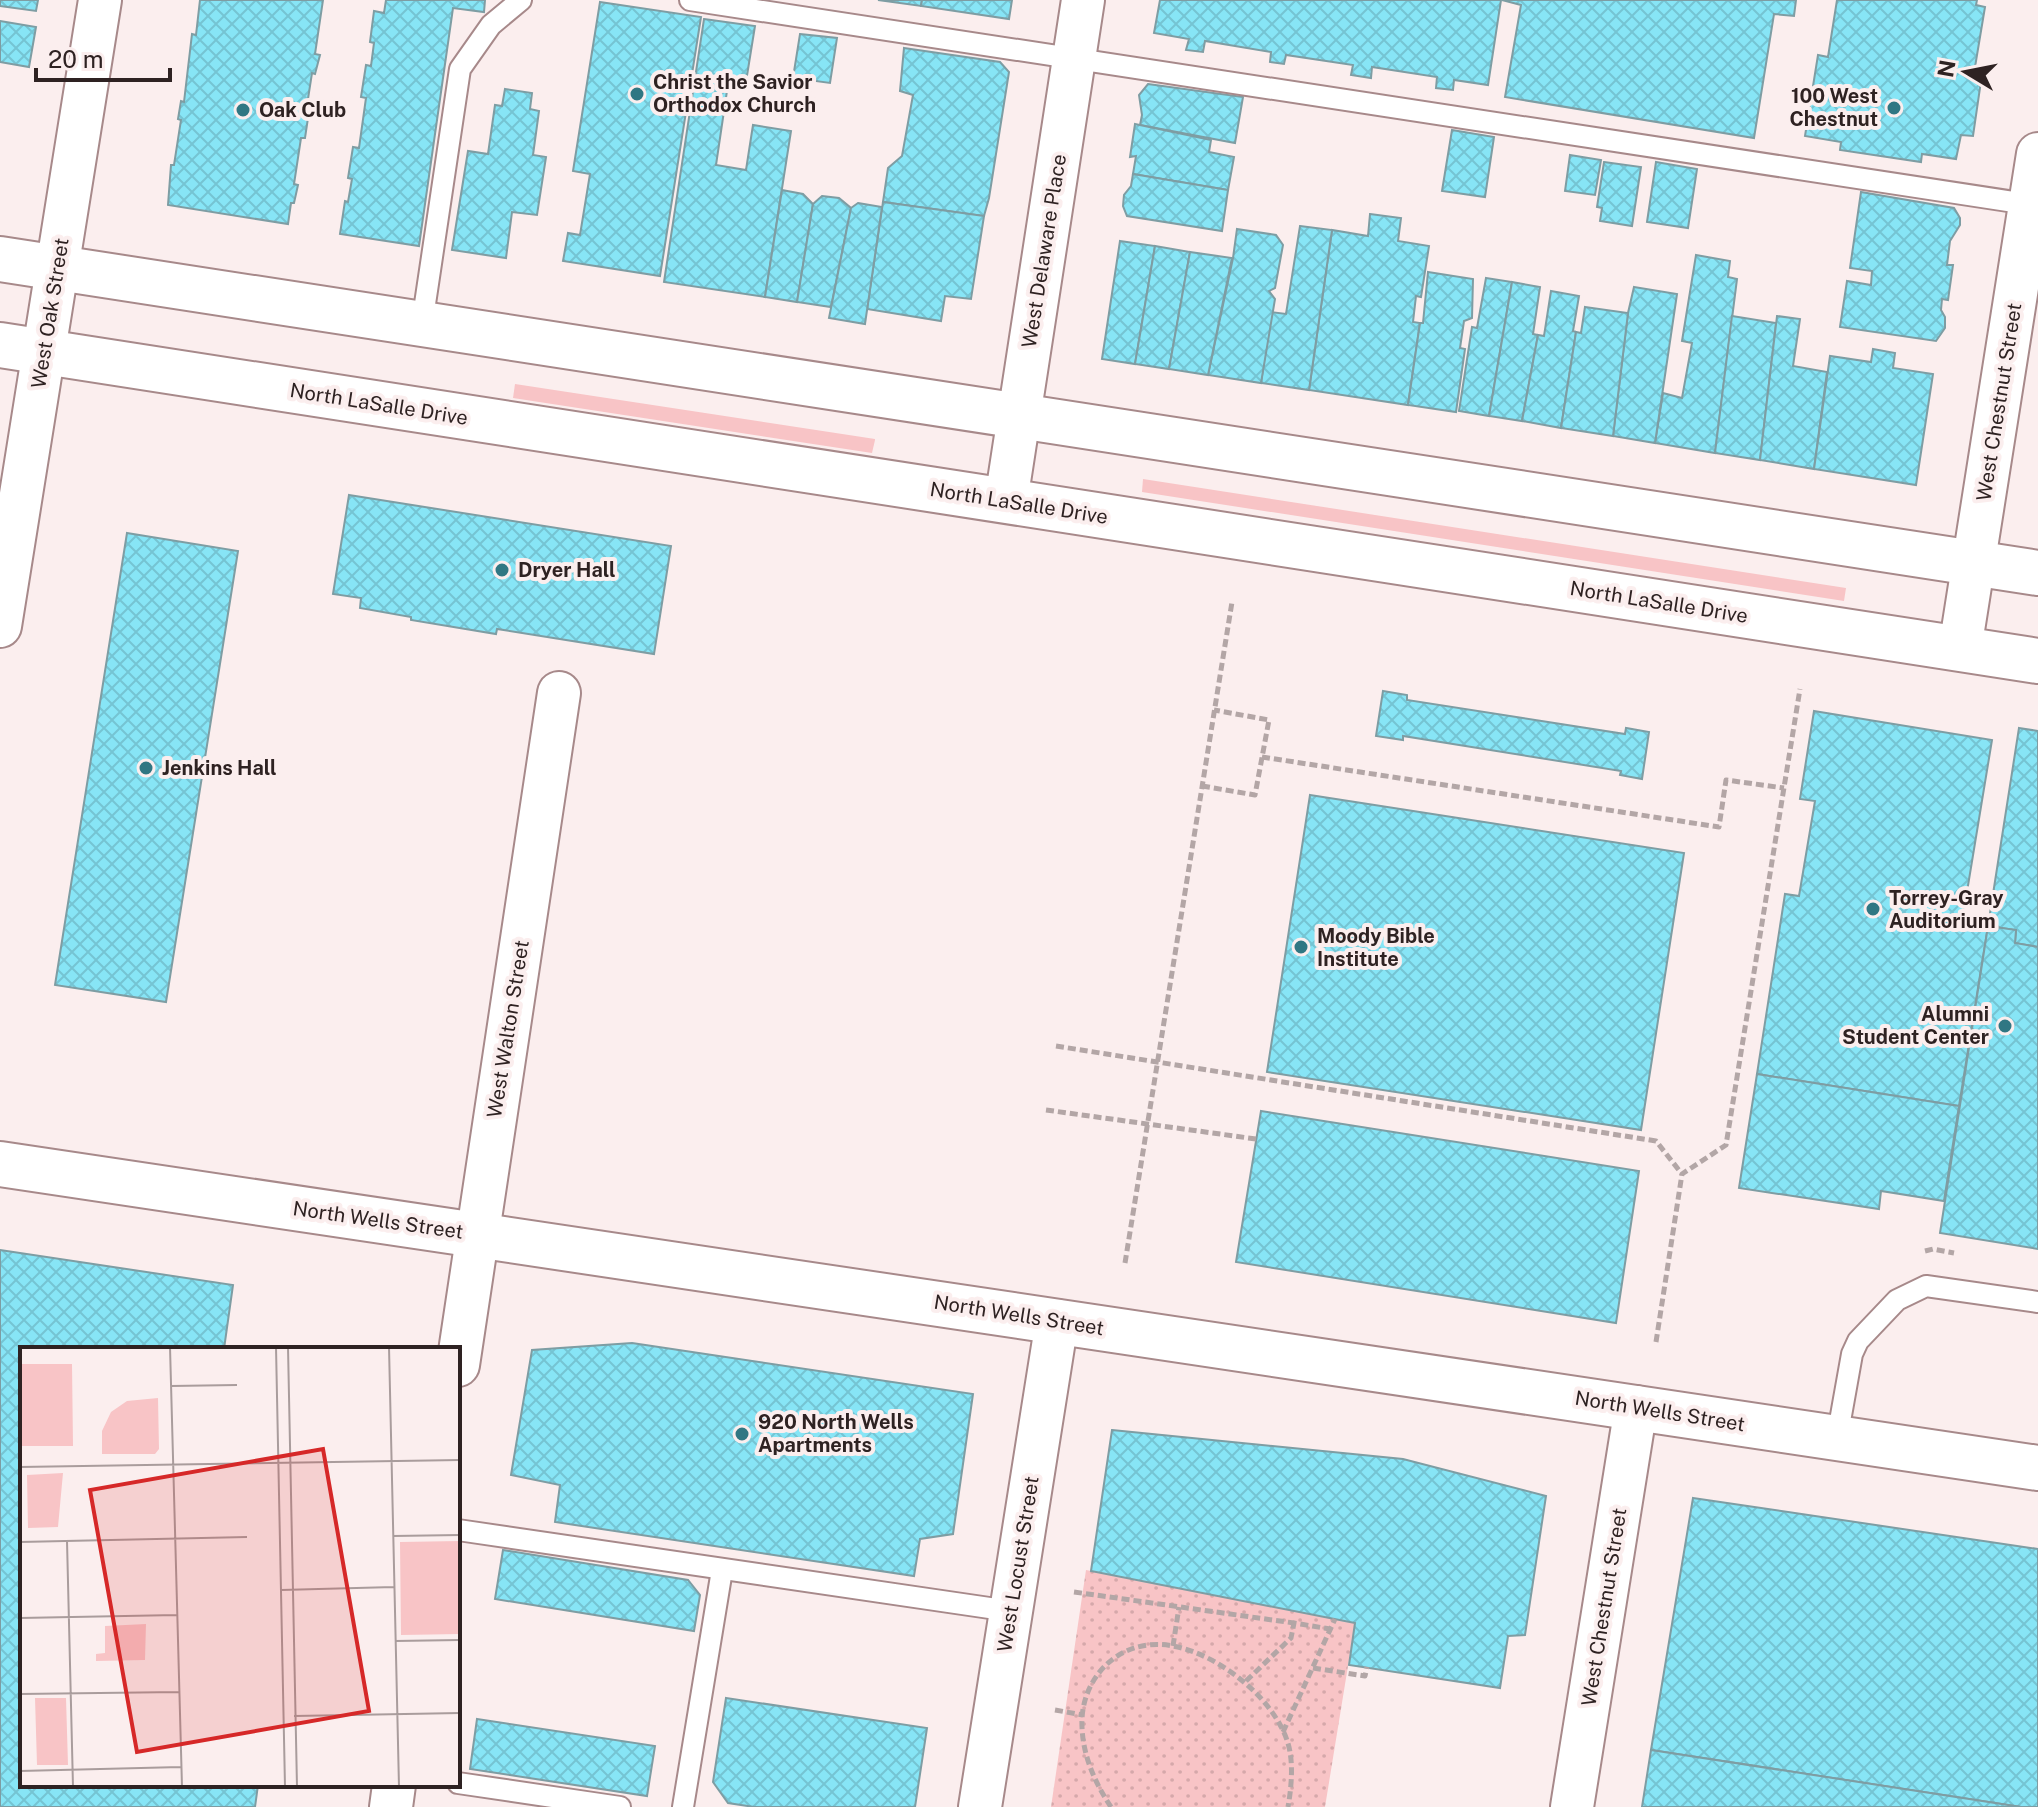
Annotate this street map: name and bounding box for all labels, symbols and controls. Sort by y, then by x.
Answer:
scale bar [36,32,170,82]
north arrow [1926,32,2006,112]
text: 20 m [48,45,104,73]
text: N [1932,58,1961,79]
place label: Christ the Savior Orthodox Church [653,70,816,117]
place label: 100 West Chestnut [1789,84,1878,131]
marker: Christ the Savior Orthodox Church [628,85,646,103]
place label: Oak Club [259,98,346,122]
marker: 100 West Chestnut [1885,99,1903,117]
marker: Oak Club [234,101,252,119]
street label: West Delaware Place [1017,152,1071,350]
street label: West Oak Street [26,236,74,390]
street label: West Chestnut Street [1971,301,2027,503]
street label: North LaSalle Drive [288,378,470,430]
street label: North LaSalle Drive [928,477,1110,529]
place label: Dryer Hall [518,558,616,582]
marker: Dryer Hall [493,561,511,579]
street label: North LaSalle Drive [1568,576,1750,628]
place label: Jenkins Hall [162,756,277,780]
marker: Jenkins Hall [137,759,155,777]
place label: Torrey-Gray Auditorium [1889,886,2003,933]
marker: Torrey-Gray Auditorium [1864,900,1882,918]
place label: Moody Bible Institute [1317,924,1435,971]
street label: West Walton Street [482,938,534,1120]
marker: Moody Bible Institute [1292,938,1310,956]
place label: Alumni Student Center [1842,1002,1989,1049]
marker: Alumni Student Center [1996,1017,2014,1035]
street label: North Wells Street [291,1196,465,1244]
street label: North Wells Street [932,1290,1106,1340]
inset map [20,1347,460,1787]
street label: North Wells Street [1573,1386,1747,1436]
place label: 920 North Wells Apartments [758,1410,914,1457]
marker: 920 North Wells Apartments [733,1425,751,1443]
street label: West Locust Street [992,1474,1044,1654]
street label: West Chestnut Street [1576,1506,1632,1708]

